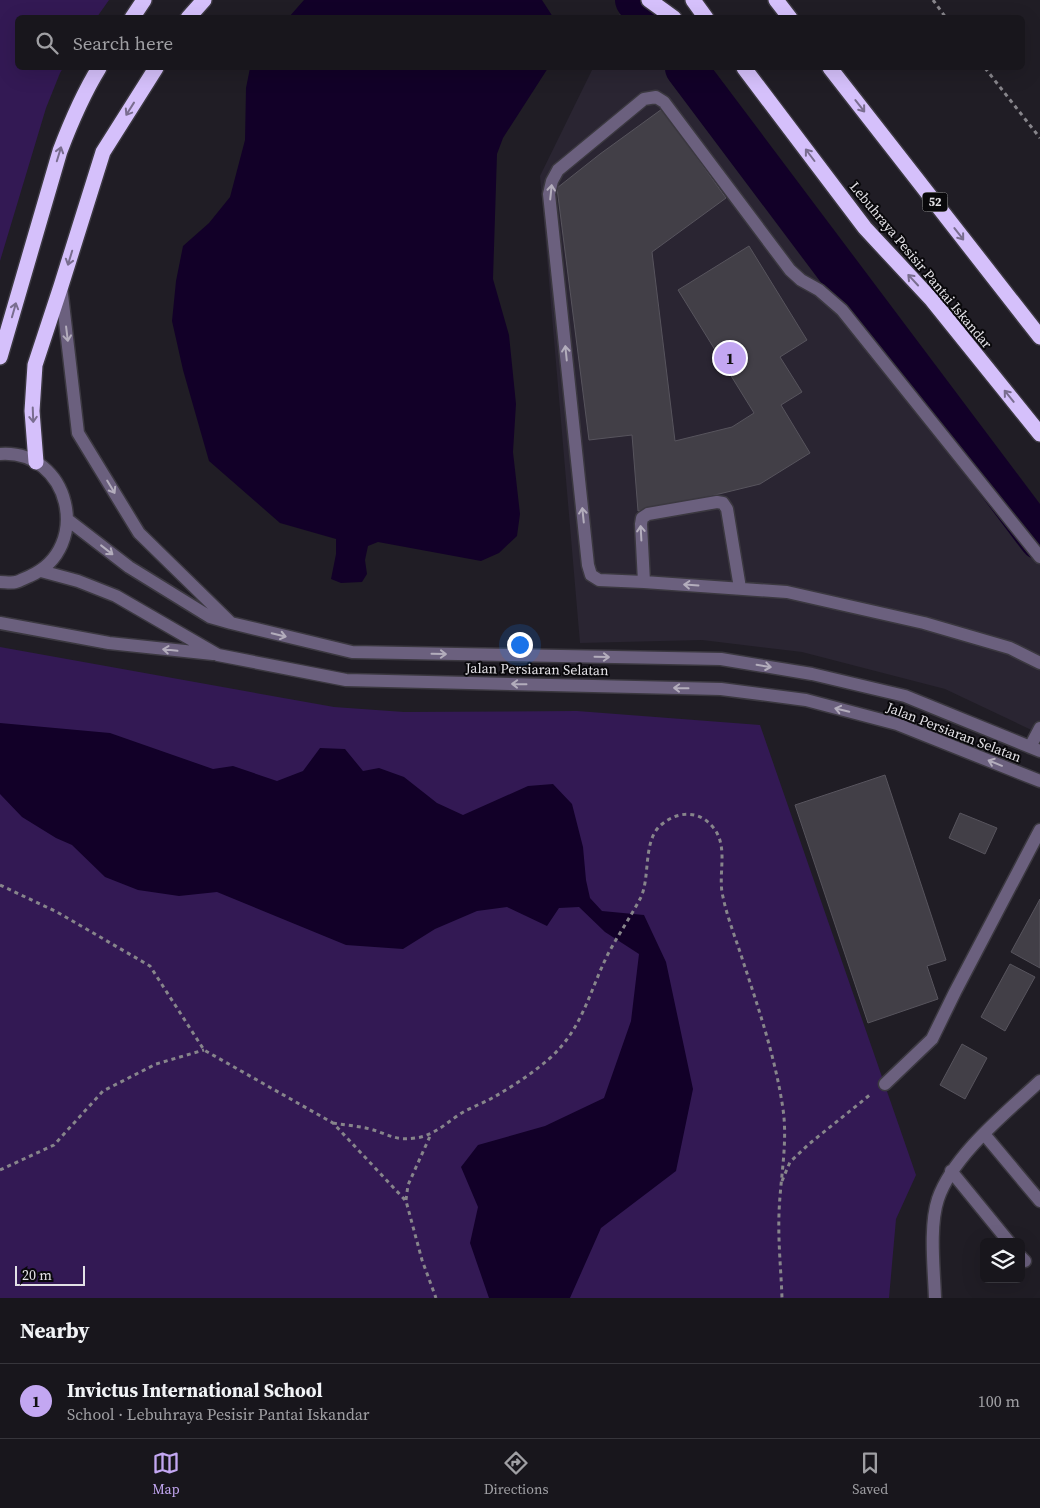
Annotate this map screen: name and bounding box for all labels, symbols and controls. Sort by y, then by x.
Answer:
search box [15,15,1025,70]
icon: search [33,29,61,57]
text: Search here [73,30,173,56]
one-way arrow [854,99,865,112]
one-way arrow [125,101,135,115]
one-way arrow [55,146,65,162]
one-way arrow [804,149,815,162]
street label: Lebuhraya Pesisir Pantai Iskandar [845,177,997,353]
one-way arrow [546,184,556,200]
road number: 52 [922,192,948,212]
one-way arrow [954,227,965,240]
one-way arrow [64,250,74,266]
one-way arrow [907,274,919,287]
one-way arrow [10,302,20,318]
one-way arrow [62,326,72,342]
pin: 1 [714,339,746,377]
one-way arrow [561,345,571,361]
one-way arrow [1004,390,1015,403]
one-way arrow [28,407,37,423]
one-way arrow [106,479,116,493]
one-way arrow [578,507,587,523]
one-way arrow [637,525,646,541]
one-way arrow [100,544,113,555]
one-way arrow [683,580,699,590]
one-way arrow [270,631,286,640]
your location [507,632,533,658]
one-way arrow [162,645,178,655]
one-way arrow [431,649,447,658]
one-way arrow [594,652,610,662]
street label: Jalan Persiaran Selatan [464,658,609,680]
one-way arrow [755,661,771,671]
one-way arrow [511,679,527,689]
one-way arrow [673,683,689,692]
street label: Jalan Persiaran Selatan [883,697,1025,767]
one-way arrow [834,704,850,714]
one-way arrow [988,758,1003,767]
map controls [980,1238,1025,1283]
button: layers [980,1238,1025,1283]
scale bar [15,1263,85,1286]
text: 20 m [22,1265,52,1285]
text: Nearby [20,1316,90,1345]
text: Invictus International School [67,1377,323,1403]
text: 1 [32,1390,40,1412]
text: 100 m [978,1390,1020,1412]
text: School · Lebuhraya Pesisir Pantai Iskandar [67,1403,370,1425]
tab: Map [152,1449,180,1499]
tab: Directions [484,1449,548,1499]
tab: Saved [852,1449,888,1499]

